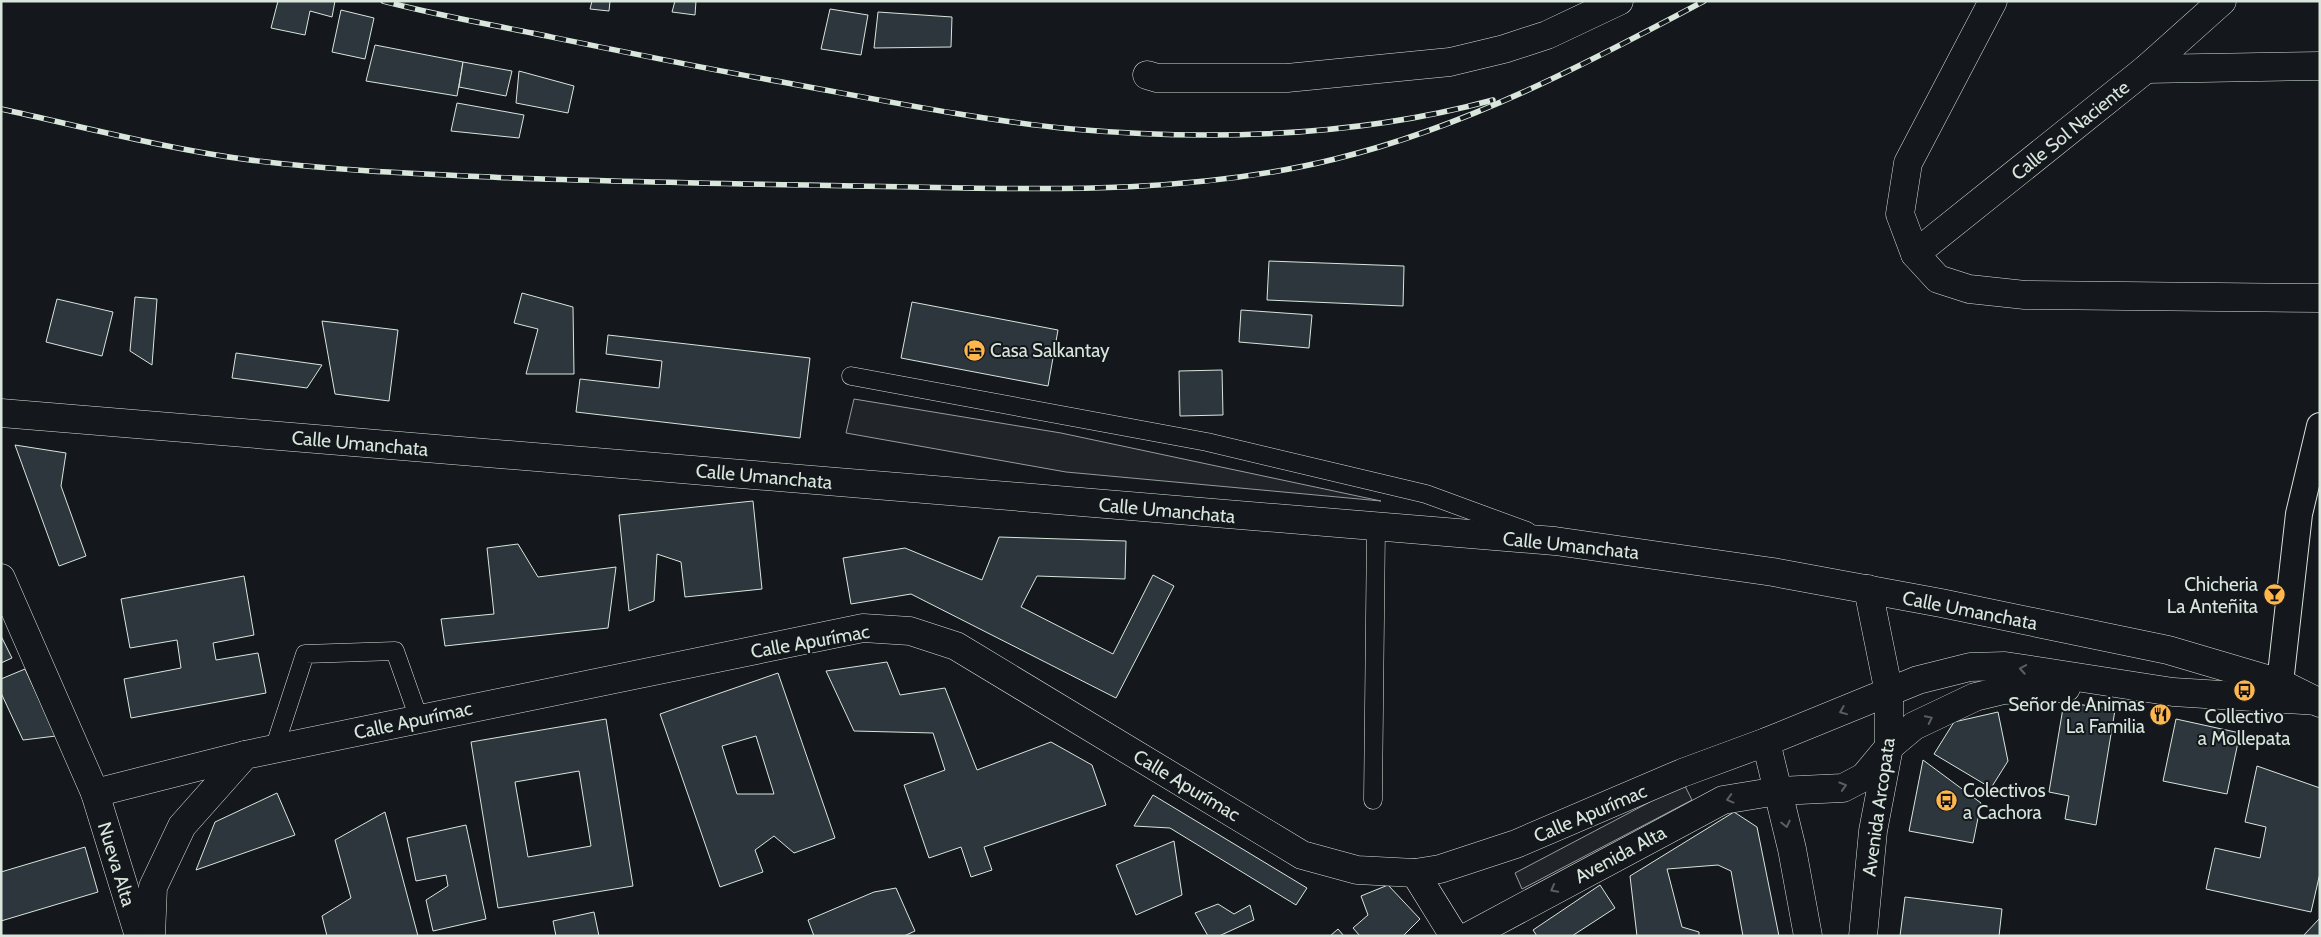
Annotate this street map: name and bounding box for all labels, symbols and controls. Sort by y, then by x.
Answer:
street label: Calle Sol Naciente [2007,76,2134,185]
hotel icon: Casa Salkantay [962,338,986,362]
place label: Casa Salkantay [990,339,1110,362]
street label: Calle Umanchata [291,426,429,461]
street label: Calle Umanchata [695,459,833,494]
street label: Calle Umanchata [1098,493,1236,528]
street label: Calle Umanchata [1502,527,1640,564]
place label: Chicheria La Anteñita [2167,573,2258,618]
bar icon: Chicheria La Anteñita [2262,583,2286,607]
street label: Calle Umanchata [1900,586,2039,635]
street label: Calle Apurímac [749,620,872,663]
one-way arrow [2018,664,2027,674]
bus stop icon: Collectivo a Mollepata [2232,678,2256,702]
place label: Señor de Animas La Familia [2008,693,2145,738]
street label: Calle Apurímac [352,697,475,744]
restaurant icon: Señor de Animas La Familia [2149,703,2173,727]
one-way arrow [1839,705,1848,715]
place label: Collectivo a Mollepata [2198,705,2290,750]
one-way arrow [1924,715,1933,725]
street label: Avenida Arcopata [1857,736,1900,878]
street label: Calle Apurímac [1129,745,1245,826]
street label: Calle Apurímac [1530,779,1650,848]
place label: Colectivos a Cachora [1963,779,2046,824]
one-way arrow [1838,781,1847,791]
bus stop icon: Colectivos a Cachora [1935,789,1959,813]
one-way arrow [1725,793,1734,804]
street label: Nueva Alta [93,819,140,909]
one-way arrow [1780,819,1791,828]
street label: Avenida Alta [1571,821,1670,888]
one-way arrow [1551,883,1560,893]

